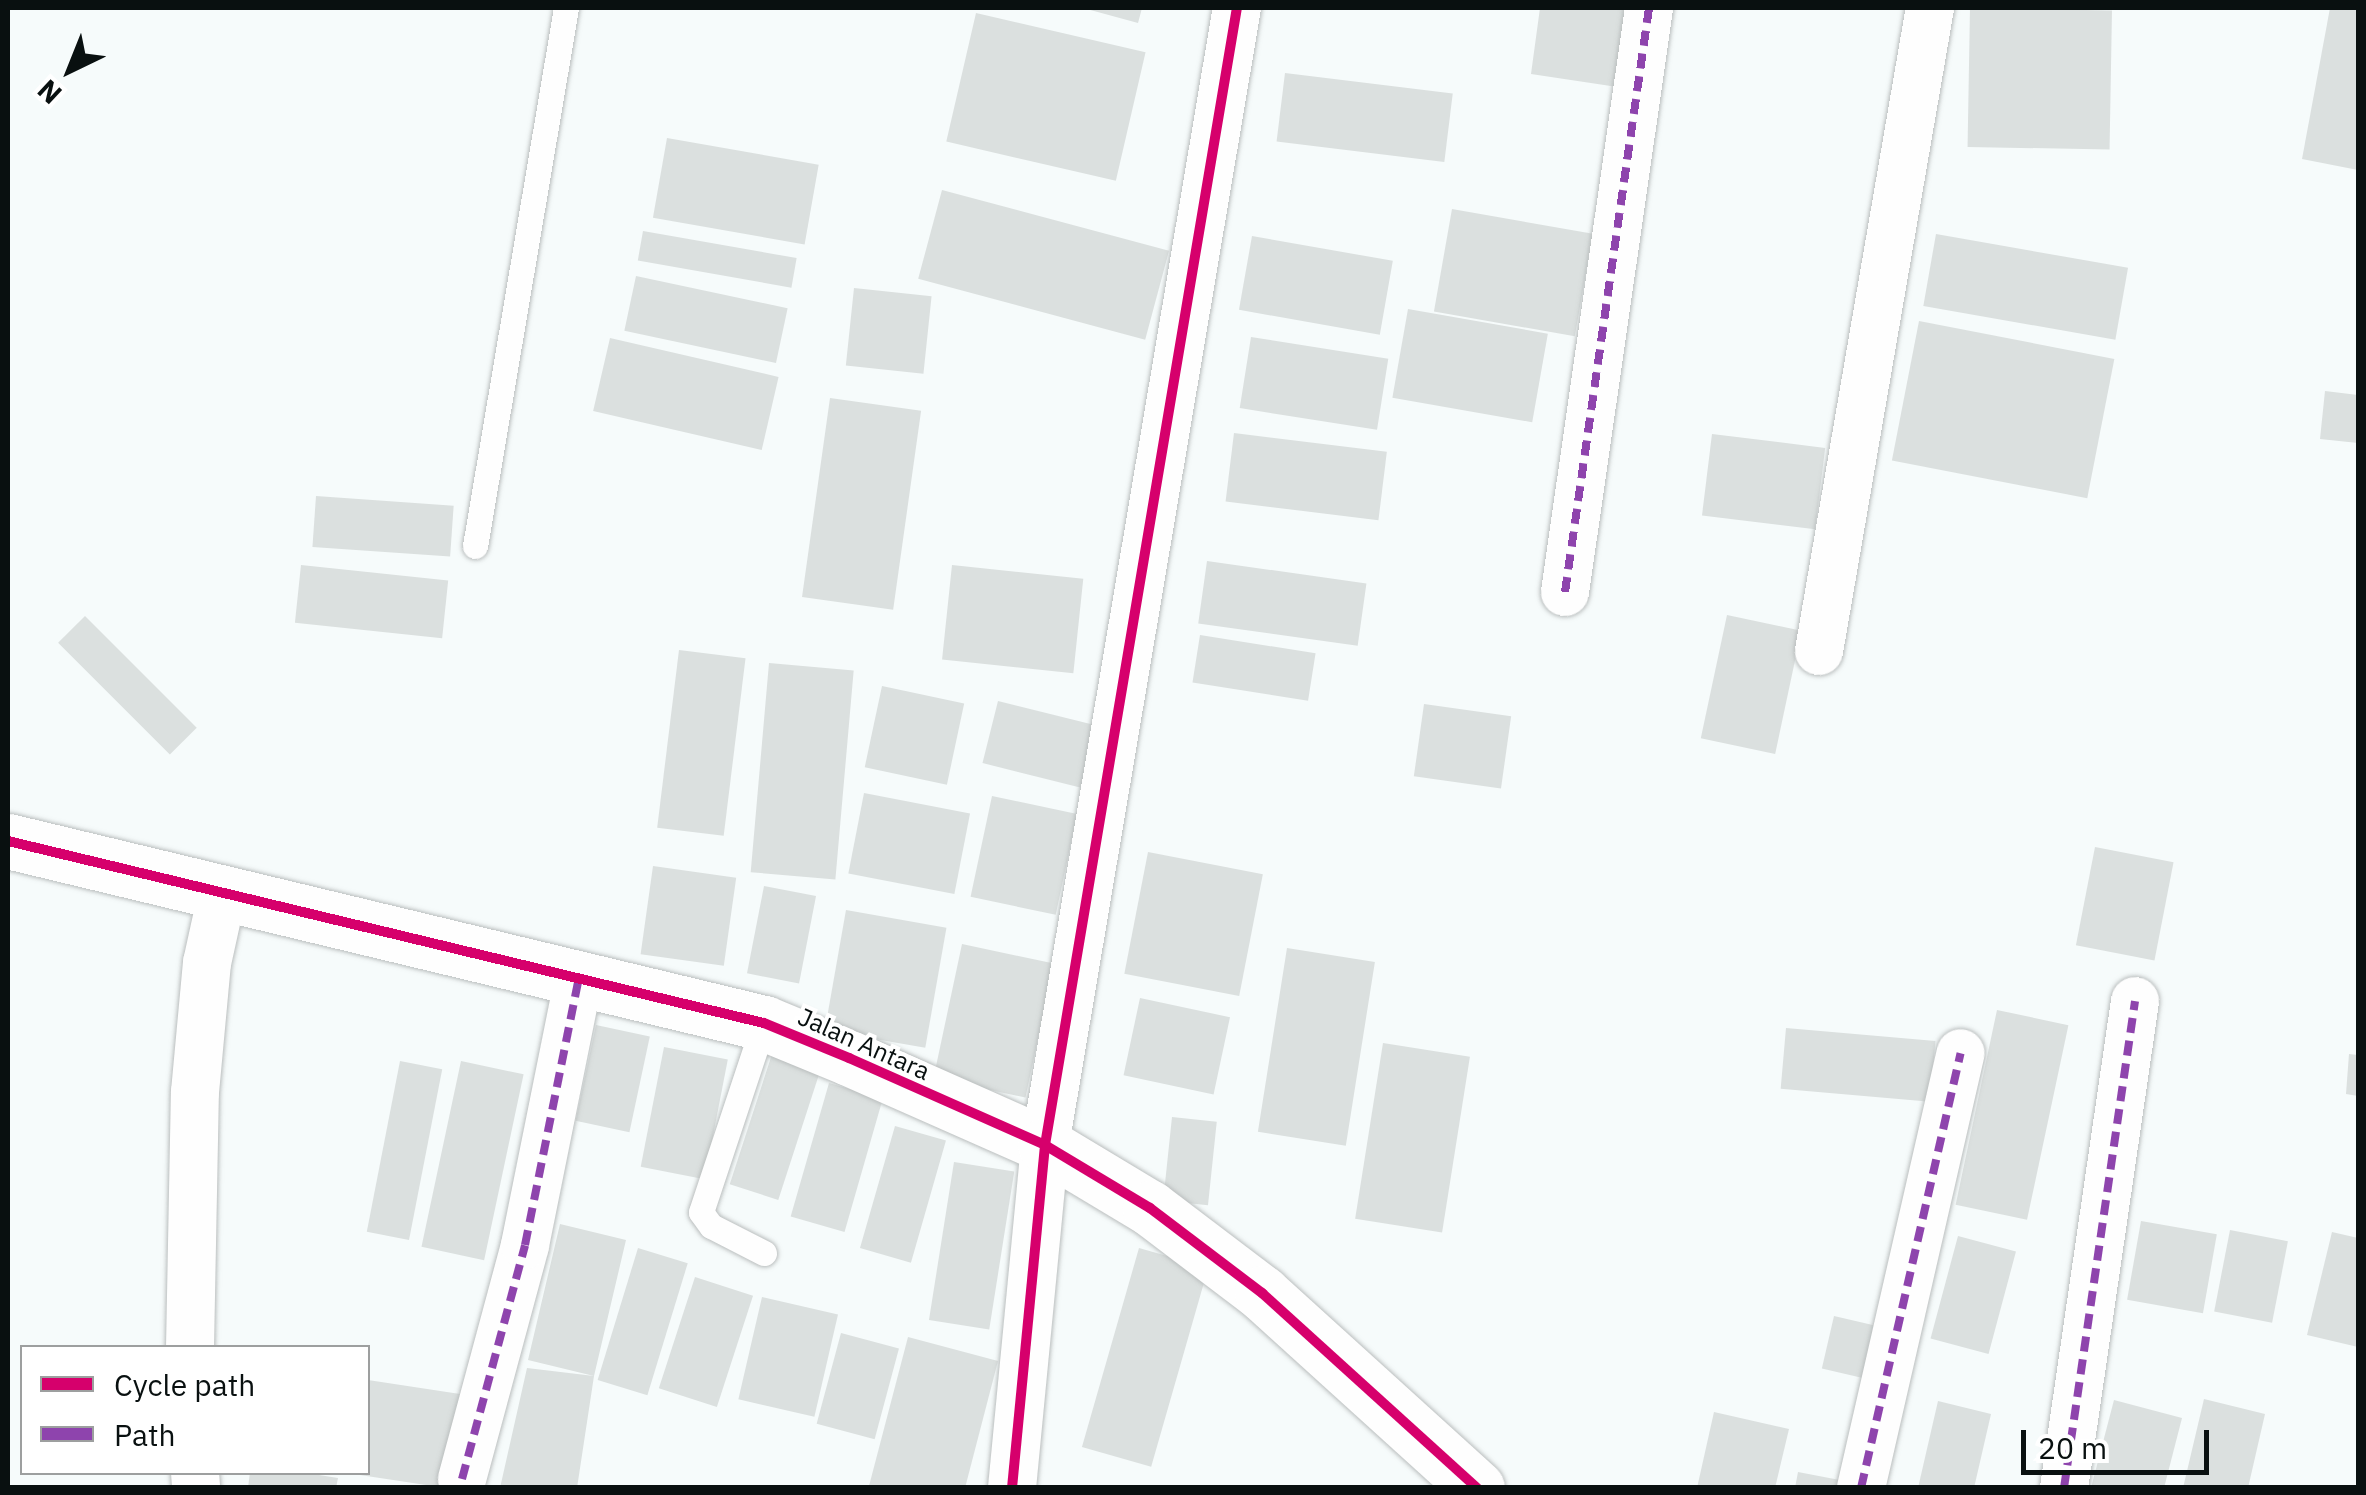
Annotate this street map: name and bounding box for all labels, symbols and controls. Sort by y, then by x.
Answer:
north arrow [20,20,120,120]
text: N [29,72,69,113]
street label: Jalan Antara [793,1002,935,1086]
legend [20,1345,370,1475]
text: Cycle path [114,1365,255,1404]
scale bar [2026,1410,2214,1472]
text: Path [114,1415,175,1454]
text: 20 m [2038,1428,2107,1467]

